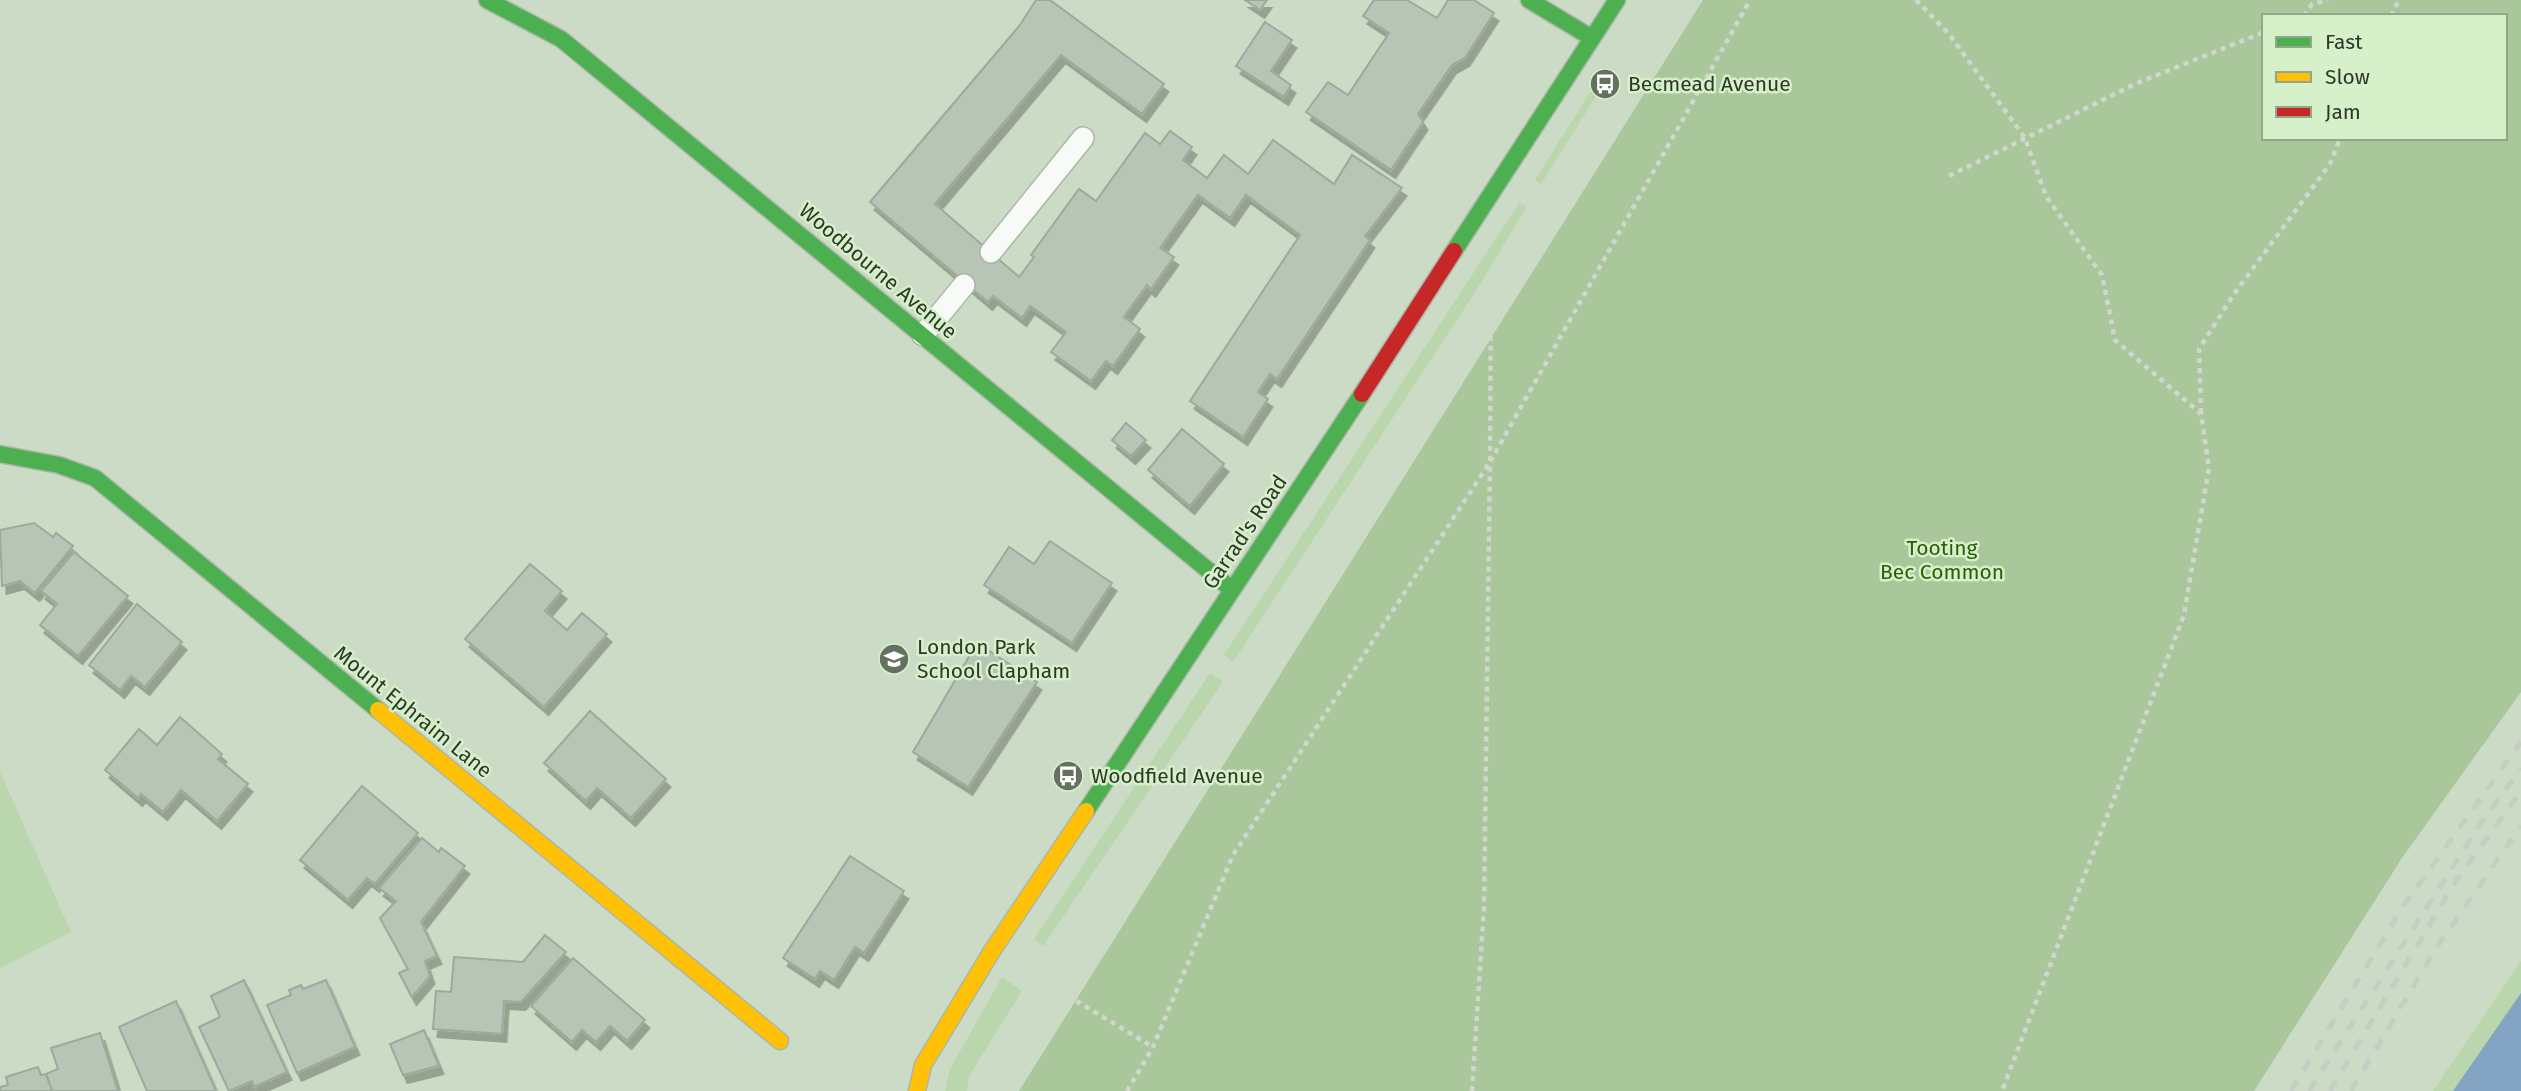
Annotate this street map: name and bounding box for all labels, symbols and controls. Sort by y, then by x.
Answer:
legend [2262,14,2507,140]
text: Fast [2325,29,2363,55]
text: Slow [2325,64,2370,90]
bus stop icon: Becmead Avenue [1588,67,1622,101]
place label: Becmead Avenue [1628,71,1791,97]
text: Jam [2325,99,2361,125]
street label: Woodbourne Avenue [794,197,962,345]
street label: Garrad's Road [1197,470,1293,594]
park label: Tooting Bec Common [1880,535,2004,585]
place label: London Park School Clapham [917,634,1070,684]
street label: Mount Ephraim Lane [329,640,497,784]
school or university icon: London Park School Clapham [877,642,911,676]
bus stop icon: Woodfield Avenue [1051,759,1085,793]
place label: Woodfield Avenue [1091,763,1263,789]

